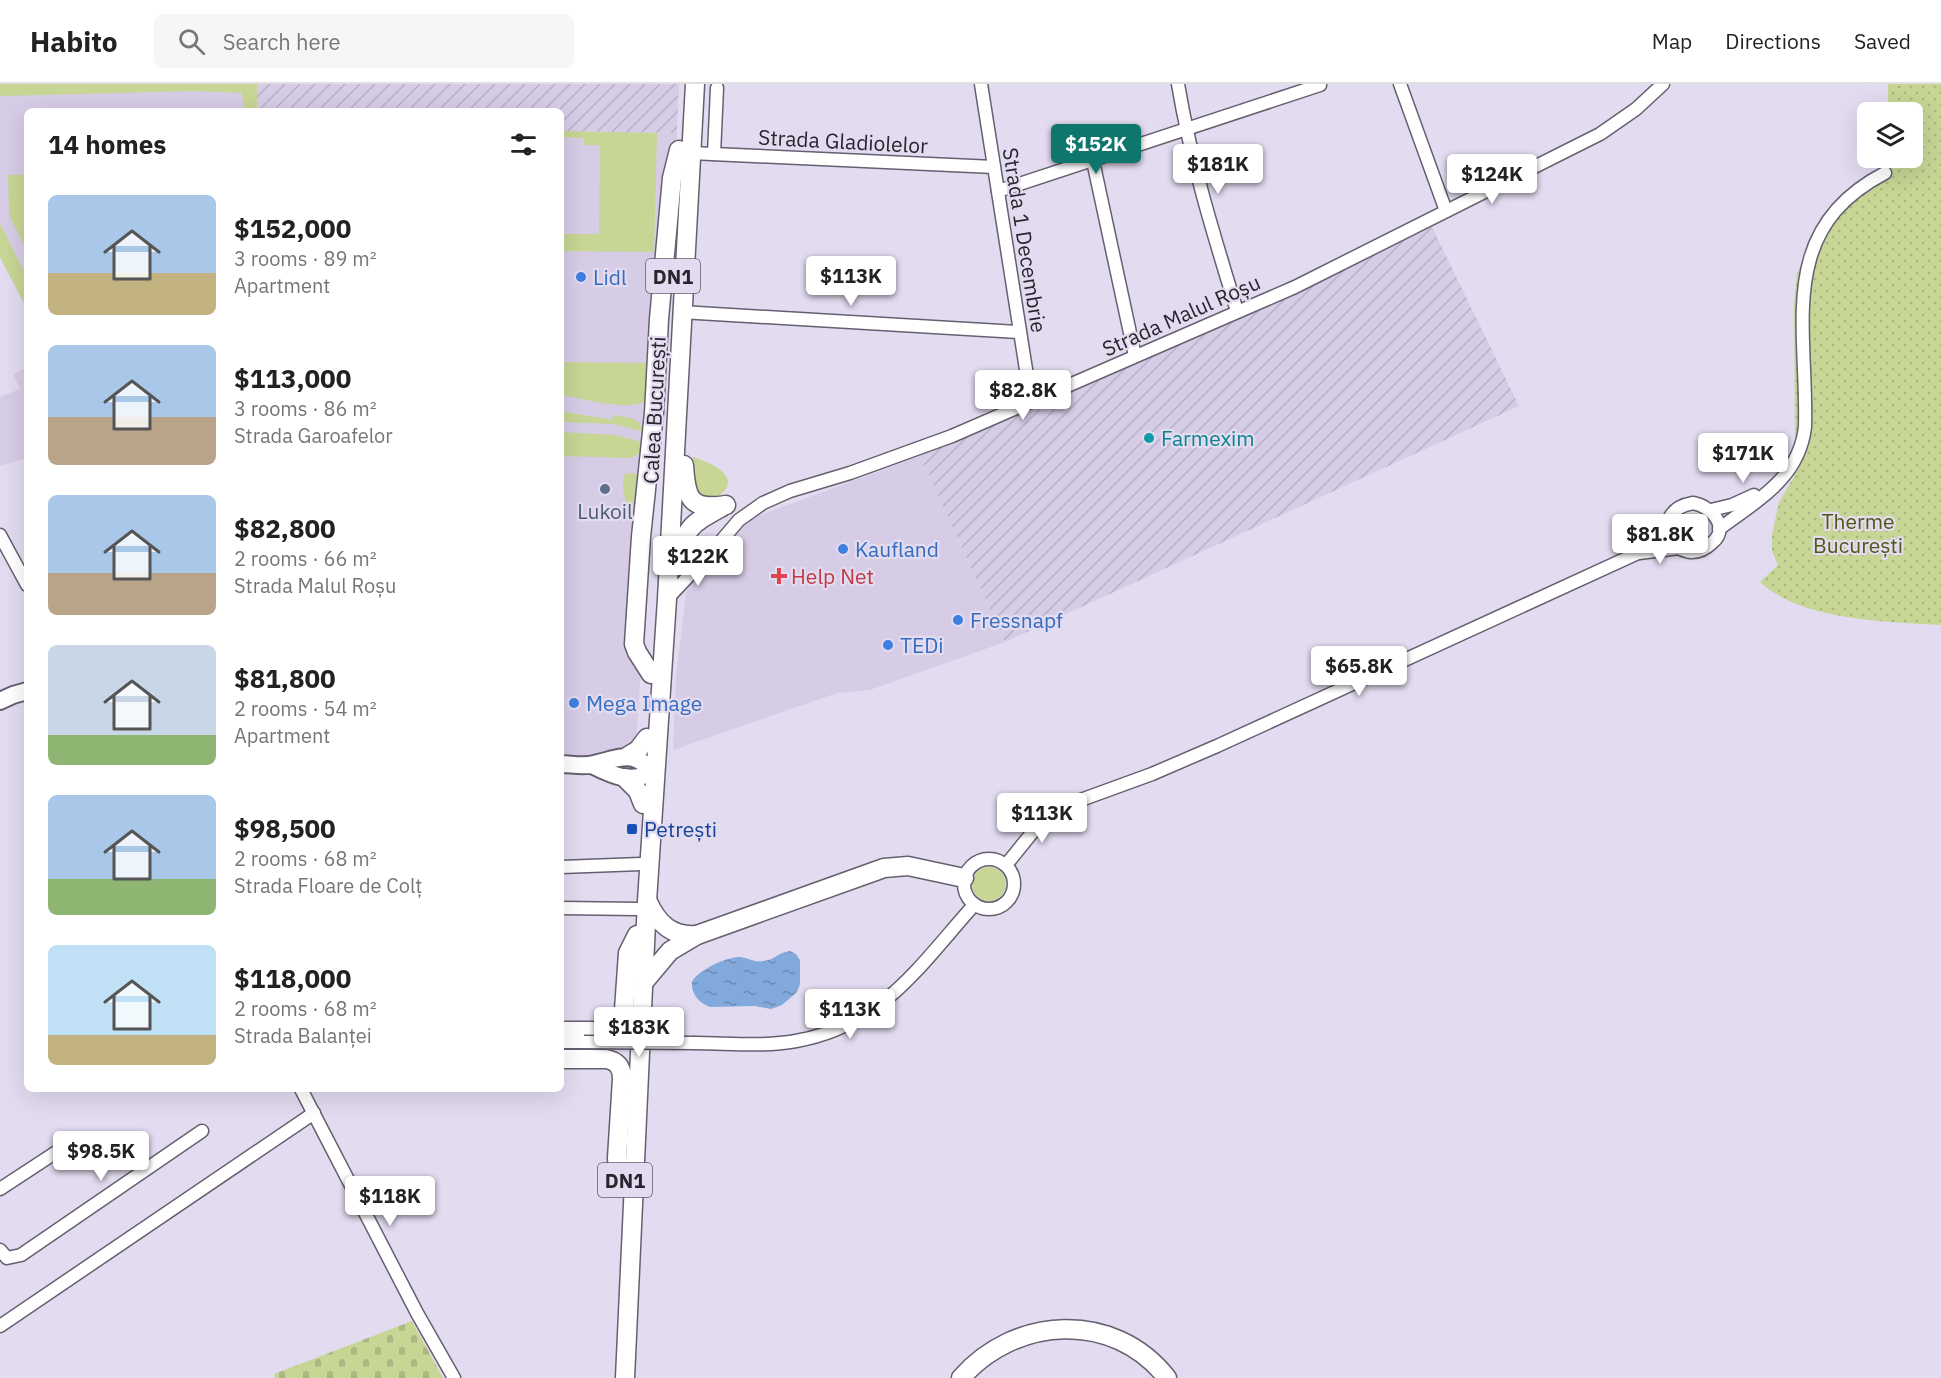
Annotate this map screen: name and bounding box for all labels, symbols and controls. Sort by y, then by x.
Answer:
search box [154,14,574,68]
text: Habito [30,23,118,60]
icon: search [175,25,208,58]
text: Search here [223,27,341,56]
text: Map [1652,27,1692,55]
text: Directions [1725,27,1821,55]
text: Saved [1854,27,1911,55]
map controls [1857,102,1923,168]
button: layers [1857,102,1923,168]
street label: Strada Gladiolelor [757,123,929,159]
pin: $152K [1054,124,1138,175]
text: 14 homes [48,127,166,161]
icon: filters [507,128,540,161]
text: $152K [1065,130,1127,157]
pin: $181K [1176,144,1260,195]
street label: Strada 1 Decembrie [997,146,1053,334]
text: $181K [1187,150,1249,177]
pin: $124K [1450,154,1534,205]
text: $124K [1461,160,1523,187]
text: $152,000 [234,211,351,245]
icon: home [96,219,168,291]
text: 3 rooms · 89 m² [234,245,377,272]
pin: $113K [809,256,893,307]
road number: DN1 [646,259,700,293]
text: $113K [820,262,882,289]
place label: Lidl [593,263,627,291]
street label: Strada Malul Roșu [1097,268,1265,362]
marker: Lidl [574,270,588,284]
text: Apartment [234,272,330,299]
street label: Calea București [636,336,672,484]
text: $113,000 [234,361,351,395]
icon: home [96,369,168,441]
pin: $82.8K [974,370,1072,421]
text: $82.8K [989,376,1057,403]
text: 3 rooms · 86 m² [234,395,377,422]
text: Strada Garoafelor [234,422,393,449]
place label: Farmexim [1161,424,1255,452]
marker: Farmexim [1142,431,1156,445]
pin: $171K [1701,433,1785,484]
text: $171K [1712,439,1774,466]
marker: Lukoil [598,482,612,496]
place label: Lukoil [577,497,633,525]
park label: Therme București [1813,507,1903,559]
text: $82,800 [234,511,336,545]
pin: $81.8K [1611,514,1709,565]
icon: home [96,519,168,591]
text: $81.8K [1626,520,1694,547]
place label: Kaufland [855,535,939,563]
pin: $122K [656,536,740,587]
text: $122K [667,542,729,569]
marker: Kaufland [836,542,850,556]
text: 2 rooms · 66 m² [234,545,377,572]
place label: Help Net [791,562,874,590]
marker: Help Net [772,569,786,583]
text: Strada Malul Roșu [234,572,396,599]
place label: Fressnapf [970,606,1063,634]
marker: Fressnapf [951,613,965,627]
place label: TEDi [900,631,944,659]
marker: TEDi [881,638,895,652]
pin: $65.8K [1310,646,1408,697]
text: $65.8K [1325,652,1393,679]
text: $81,800 [234,661,336,695]
icon: home [96,669,168,741]
place label: Mega Image [586,689,702,717]
text: 2 rooms · 54 m² [234,695,377,722]
marker: Mega Image [567,696,581,710]
text: Apartment [234,722,330,749]
pin: $113K [1000,793,1084,844]
text: $113K [1011,799,1073,826]
text: $98,500 [234,811,336,845]
place label: Petrești [644,815,717,843]
icon: home [96,819,168,891]
marker: Petrești [625,822,639,836]
text: 2 rooms · 68 m² [234,845,377,872]
text: Strada Floare de Colț [234,872,422,899]
text: $118,000 [234,961,351,995]
icon: home [96,969,168,1041]
pin: $113K [808,989,892,1040]
text: 2 rooms · 68 m² [234,995,377,1022]
text: $113K [819,995,881,1022]
pin: $183K [597,1007,681,1058]
text: $183K [608,1013,670,1040]
text: Strada Balanței [234,1022,372,1049]
pin: $98.5K [52,1131,150,1182]
text: $98.5K [67,1137,135,1164]
road number: DN1 [598,1163,652,1197]
pin: $118K [348,1176,432,1227]
text: $118K [359,1182,421,1209]

